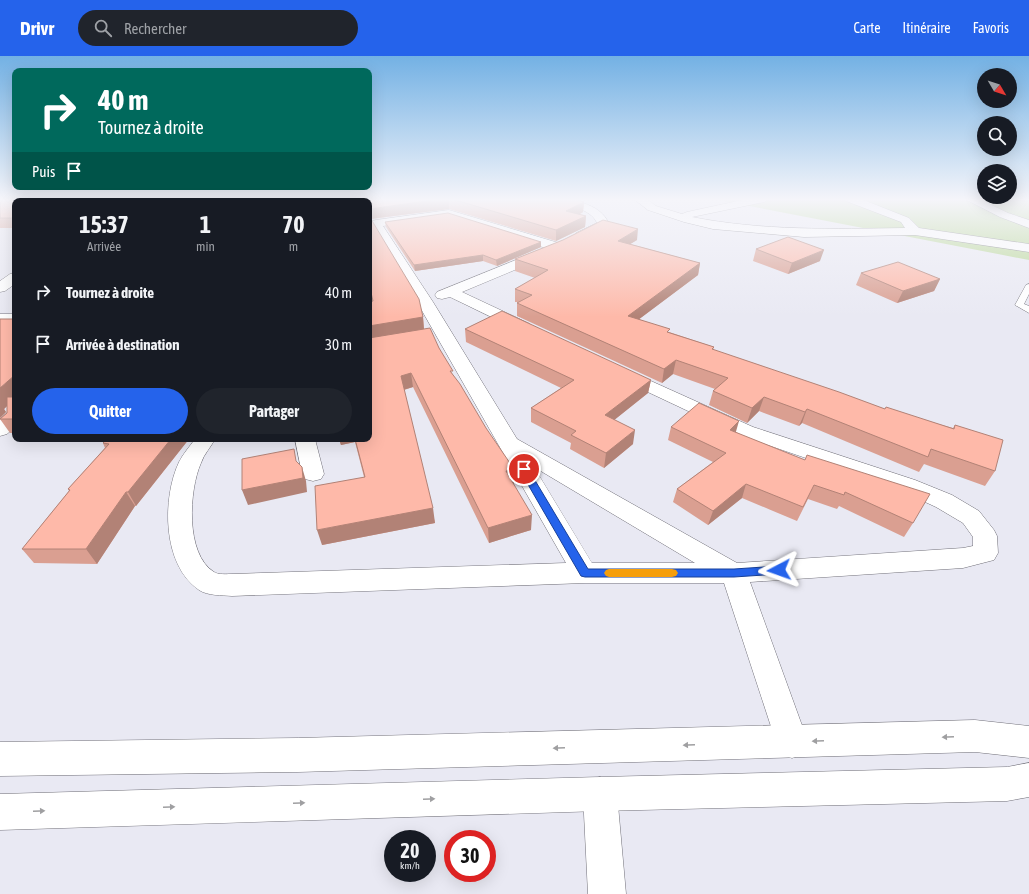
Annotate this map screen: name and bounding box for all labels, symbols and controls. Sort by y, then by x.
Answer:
search box [78,10,358,46]
text: Drivr [20,17,54,39]
icon: search [92,17,114,39]
text: Rechercher [124,20,186,37]
text: Carte [854,20,881,36]
text: Itinéraire [903,20,951,36]
text: Favoris [973,20,1009,36]
north arrow [977,68,1017,108]
map controls [977,68,1017,204]
icon: right [32,84,84,136]
text: 40 m [98,84,148,116]
button: search [977,116,1017,156]
text: Tournez à droite [98,117,204,138]
icon: arrive [63,160,85,182]
text: Puis [32,163,55,180]
button: layers [977,164,1017,204]
text: 15:37 [79,211,129,238]
text: 1 [200,211,211,238]
text: 70 [282,211,305,238]
text: Arrivée [87,239,121,254]
text: min [196,239,215,254]
text: m [289,239,298,254]
icon: right [32,281,54,303]
text: Tournez à droite [66,284,154,301]
text: 40 m [325,284,352,301]
icon: arrive [32,333,54,355]
text: Arrivée à destination [66,336,180,353]
text: 30 m [325,336,352,353]
button: Quitter [32,388,188,434]
button: Partager [196,388,352,434]
pin [507,452,541,486]
icon: arrive [513,458,535,480]
position arrow [758,549,800,591]
one-way arrow [942,733,954,740]
one-way arrow [811,738,824,744]
one-way arrow [682,742,695,748]
one-way arrow [553,745,565,752]
one-way arrow [423,796,436,802]
one-way arrow [293,800,306,806]
one-way arrow [163,804,176,810]
one-way arrow [33,808,46,814]
speed limit sign: 30 [444,830,496,882]
text: 20 [401,839,419,862]
text: km/h [400,860,420,871]

